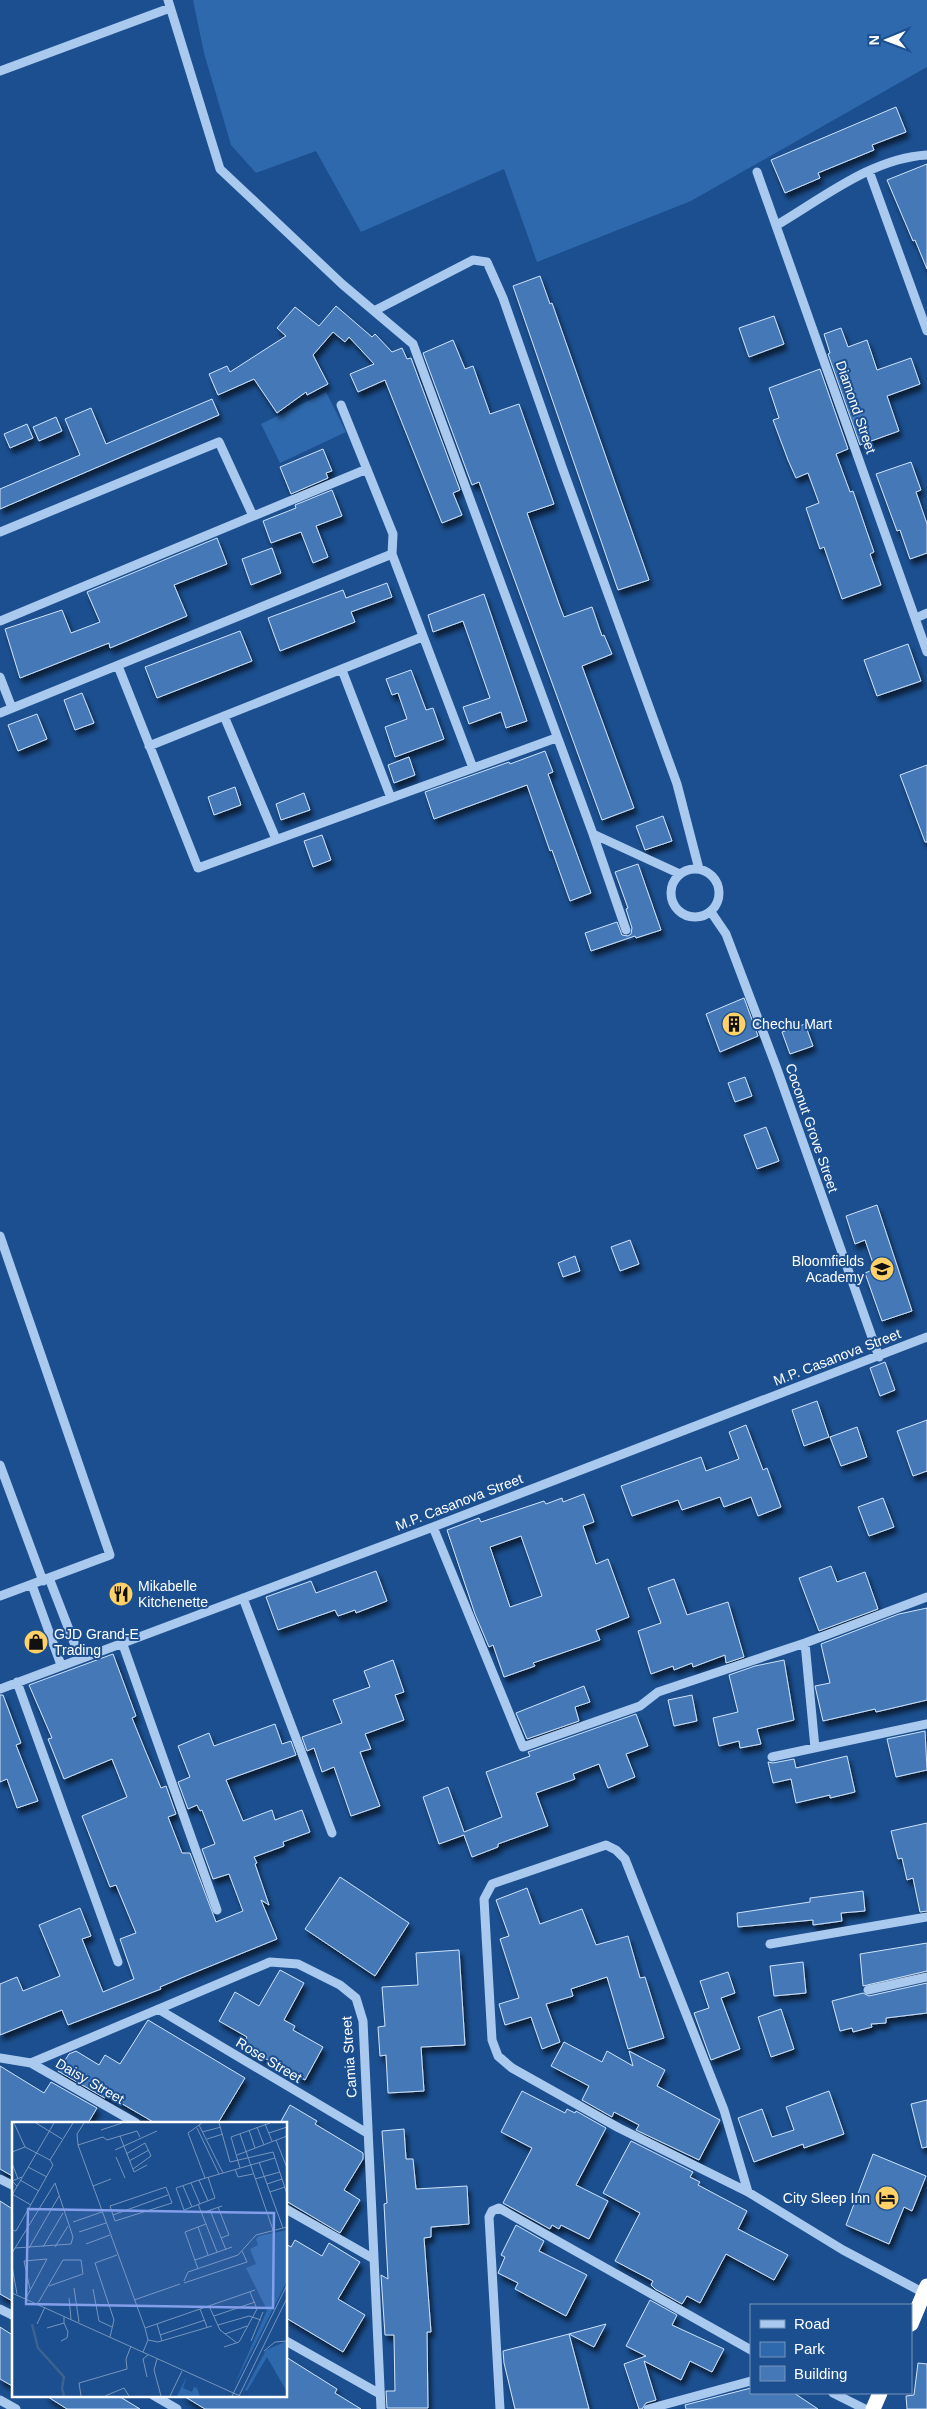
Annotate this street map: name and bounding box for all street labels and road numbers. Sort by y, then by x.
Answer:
street label: Diamond Street [833,358,879,456]
street label: Coconut Grove Street [782,1061,842,1195]
street label: M.P. Casanova Street [771,1325,903,1389]
street label: M.P. Casanova Street [393,1470,525,1534]
street label: Camia Street [338,2016,360,2098]
street label: Rose Street [233,2034,305,2086]
street label: Daisy Street [53,2055,127,2107]

